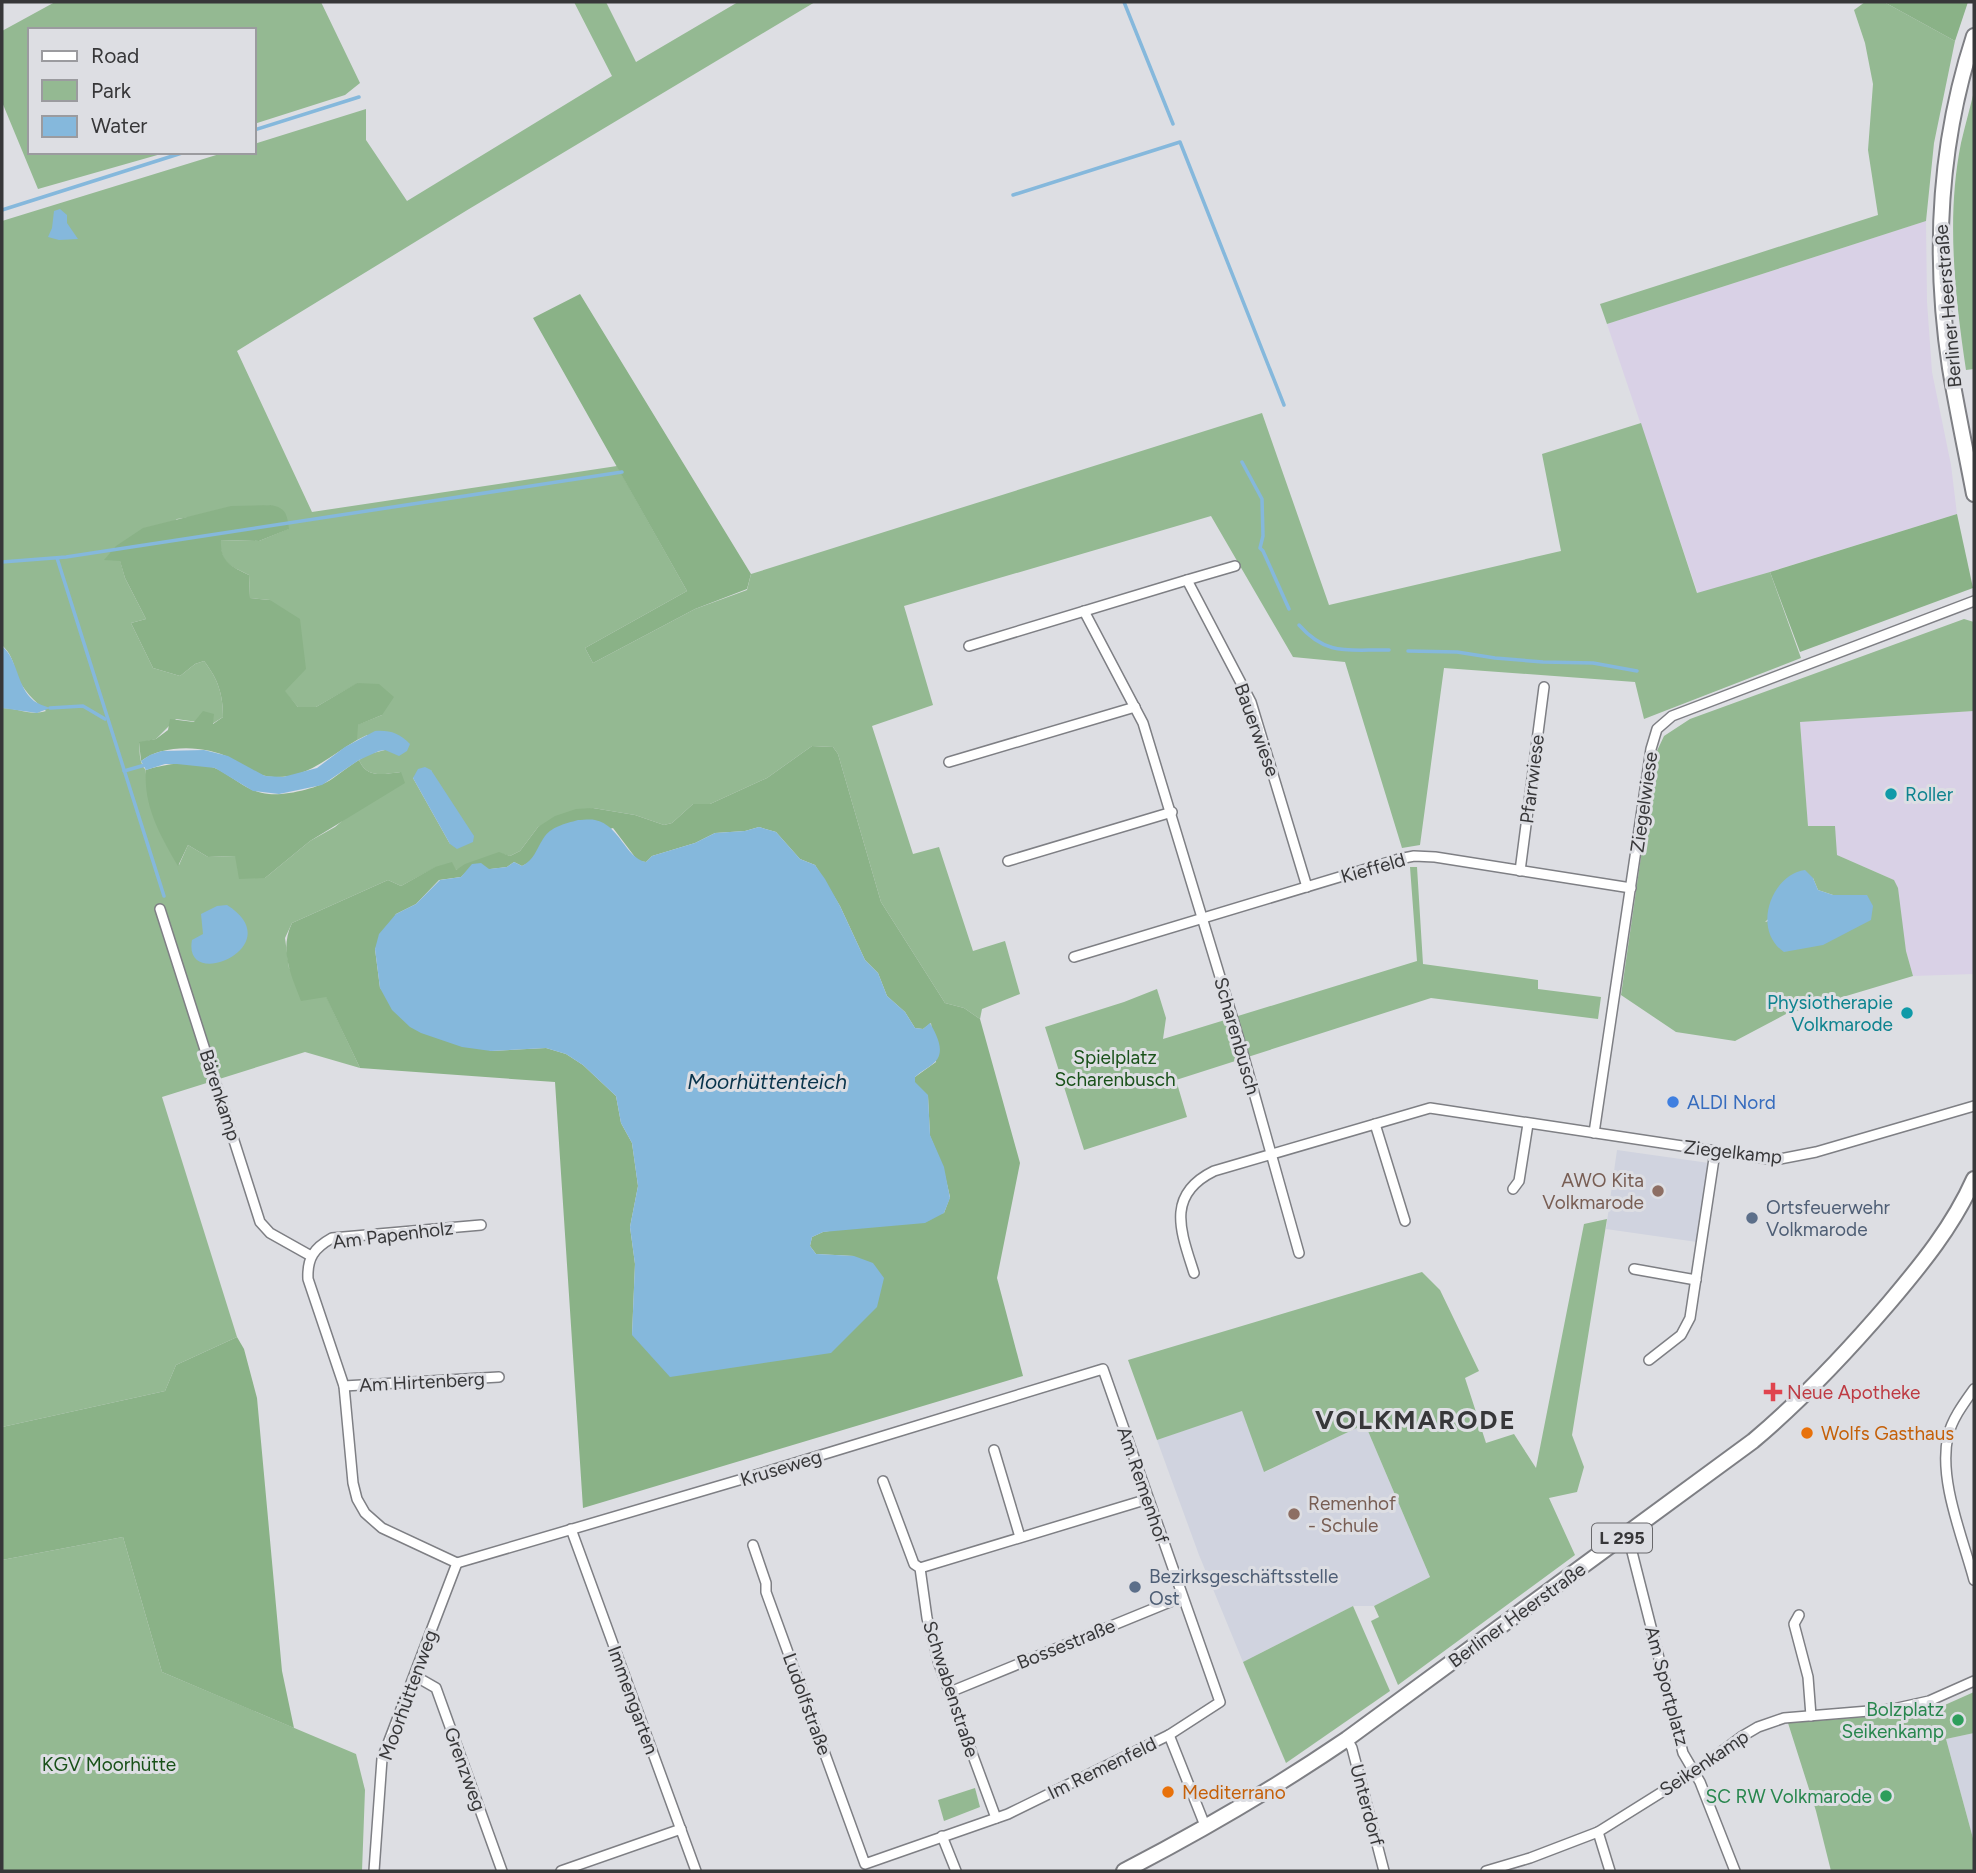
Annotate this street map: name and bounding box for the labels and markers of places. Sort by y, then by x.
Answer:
place label: Roller [1905,783,1954,806]
marker: Roller [1883,786,1899,802]
place label: Physiotherapie Volkmarode [1767,991,1893,1036]
marker: Physiotherapie Volkmarode [1899,1005,1915,1021]
place label: ALDI Nord [1687,1091,1776,1114]
marker: ALDI Nord [1665,1094,1681,1110]
place label: AWO Kita Volkmarode [1542,1169,1644,1214]
marker: AWO Kita Volkmarode [1650,1183,1666,1199]
place label: Ortsfeuerwehr Volkmarode [1766,1196,1891,1241]
marker: Ortsfeuerwehr Volkmarode [1744,1210,1760,1226]
place label: Neue Apotheke [1787,1381,1920,1404]
marker: Neue Apotheke [1765,1384,1781,1400]
place label: Wolfs Gasthaus [1821,1422,1954,1445]
marker: Wolfs Gasthaus [1799,1425,1815,1441]
place label: Remenhof - Schule [1308,1492,1396,1537]
marker: Remenhof - Schule [1286,1506,1302,1522]
place label: Bezirksgeschäftsstelle Ost [1149,1565,1338,1610]
marker: Bezirksgeschäftsstelle Ost [1127,1579,1143,1595]
place label: Bolzplatz Seikenkamp [1841,1698,1944,1743]
marker: Bolzplatz Seikenkamp [1950,1712,1966,1728]
place label: Mediterrano [1182,1781,1286,1804]
marker: Mediterrano [1160,1784,1176,1800]
place label: SC RW Volkmarode [1705,1785,1872,1808]
marker: SC RW Volkmarode [1878,1788,1894,1804]

